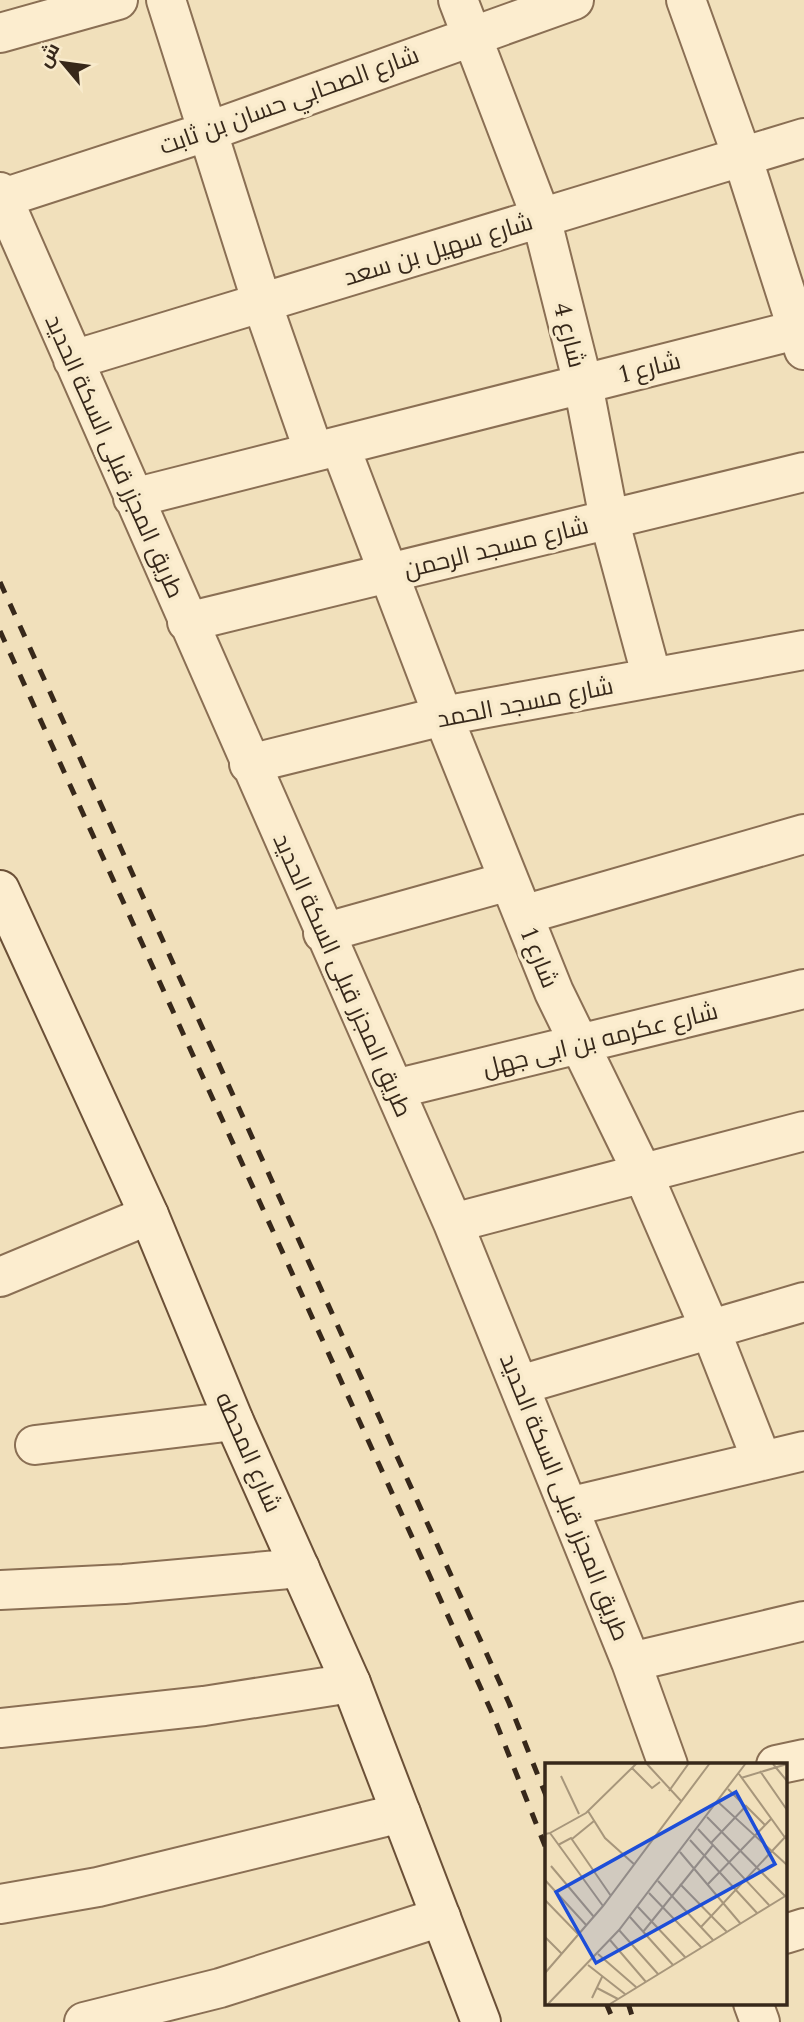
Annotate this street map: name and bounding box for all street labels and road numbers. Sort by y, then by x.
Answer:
street label: شارع الصحابي حسان بن ثابت [155,39,424,165]
street label: شارع سهيل بن سعد [340,206,537,293]
street label: شارع 4 [546,299,593,371]
street label: طريق المجزر قبلى السكة الحديد [38,309,192,603]
street label: شارع 1 [616,345,684,390]
street label: شارع مسجد الرحمن [401,509,592,586]
street label: شارع مسجد الحمد [434,670,616,735]
street label: طريق المجزر قبلى السكة الحديد [266,828,420,1122]
street label: شارع 1 [513,924,566,993]
street label: شارع عكرمه بن ابى جهل [479,995,721,1084]
street label: طريق المجزر قبلى السكة الحديد [493,1349,637,1645]
street label: شارع المحطه [208,1387,289,1517]

